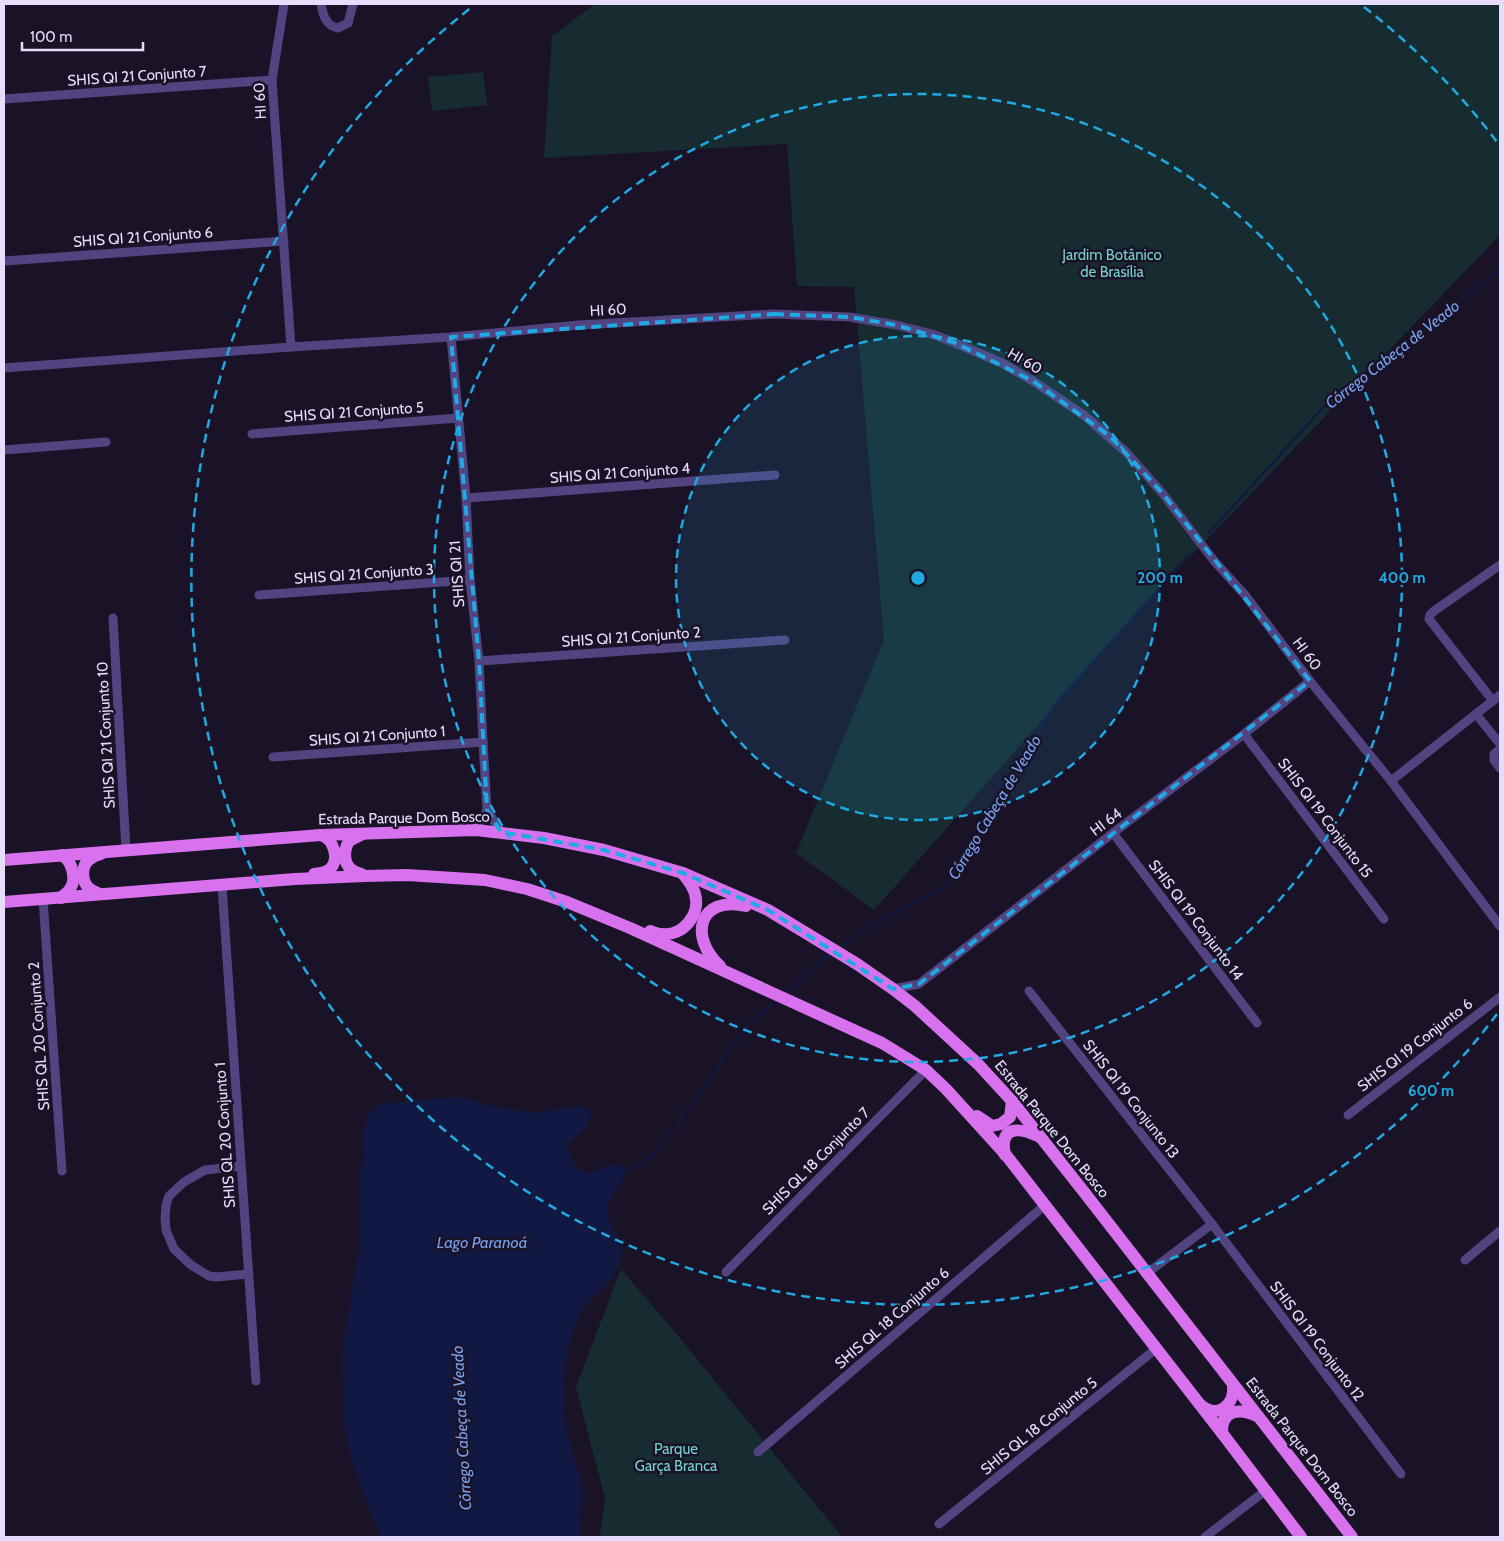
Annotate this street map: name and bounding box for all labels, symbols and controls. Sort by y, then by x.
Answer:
scale bar [22,20,144,52]
text: 100 m [30,28,72,46]
street label: SHIS QI 21 Conjunto 7 [67,62,208,90]
street label: HI 60 [250,82,270,120]
street label: SHIS QI 21 Conjunto 6 [72,223,214,251]
park label: Jardim Botânico de Brasília [1061,246,1162,281]
water label: Córrego Cabeça de Veado [1321,296,1463,413]
street label: HI 60 [589,300,627,320]
street label: HI 60 [1005,344,1045,378]
street label: SHIS QI 21 Conjunto 5 [284,398,424,426]
street label: SHIS QI 21 Conjunto 4 [549,459,691,487]
street label: SHIS QI 21 [446,540,468,608]
street label: SHIS QI 21 Conjunto 3 [294,560,434,588]
centre of rings [909,569,927,587]
text: 200 m [1137,569,1183,587]
text: 400 m [1379,569,1425,587]
street label: SHIS QI 21 Conjunto 2 [561,623,701,651]
street label: HI 60 [1289,634,1325,674]
street label: SHIS QI 21 Conjunto 10 [93,661,119,809]
street label: SHIS QI 21 Conjunto 1 [308,722,446,750]
water label: Córrego Cabeça de Veado [944,732,1045,883]
street label: SHIS QI 19 Conjunto 15 [1274,755,1376,881]
street label: HI 64 [1087,804,1126,840]
street label: Estrada Parque Dom Bosco [318,808,490,828]
street label: SHIS QI 19 Conjunto 14 [1145,856,1247,984]
street label: SHIS QL 20 Conjunto 2 [25,961,53,1111]
street label: SHIS QI 19 Conjunto 6 [1354,995,1476,1095]
street label: SHIS QI 19 Conjunto 13 [1079,1036,1183,1162]
street label: Estrada Parque Dom Bosco [991,1057,1113,1201]
street label: SHIS QL 20 Conjunto 1 [211,1062,239,1208]
text: 600 m [1408,1082,1454,1100]
street label: SHIS QL 18 Conjunto 7 [759,1103,874,1218]
water label: Lago Paranoá [437,1233,527,1252]
street label: SHIS QL 18 Conjunto 6 [831,1264,953,1372]
street label: SHIS QI 19 Conjunto 12 [1266,1278,1368,1405]
water label: Córrego Cabeça de Veado [448,1345,475,1511]
street label: SHIS QL 18 Conjunto 5 [977,1373,1101,1479]
street label: Estrada Parque Dom Bosco [1242,1374,1362,1520]
park label: Parque Garça Branca [635,1440,718,1475]

